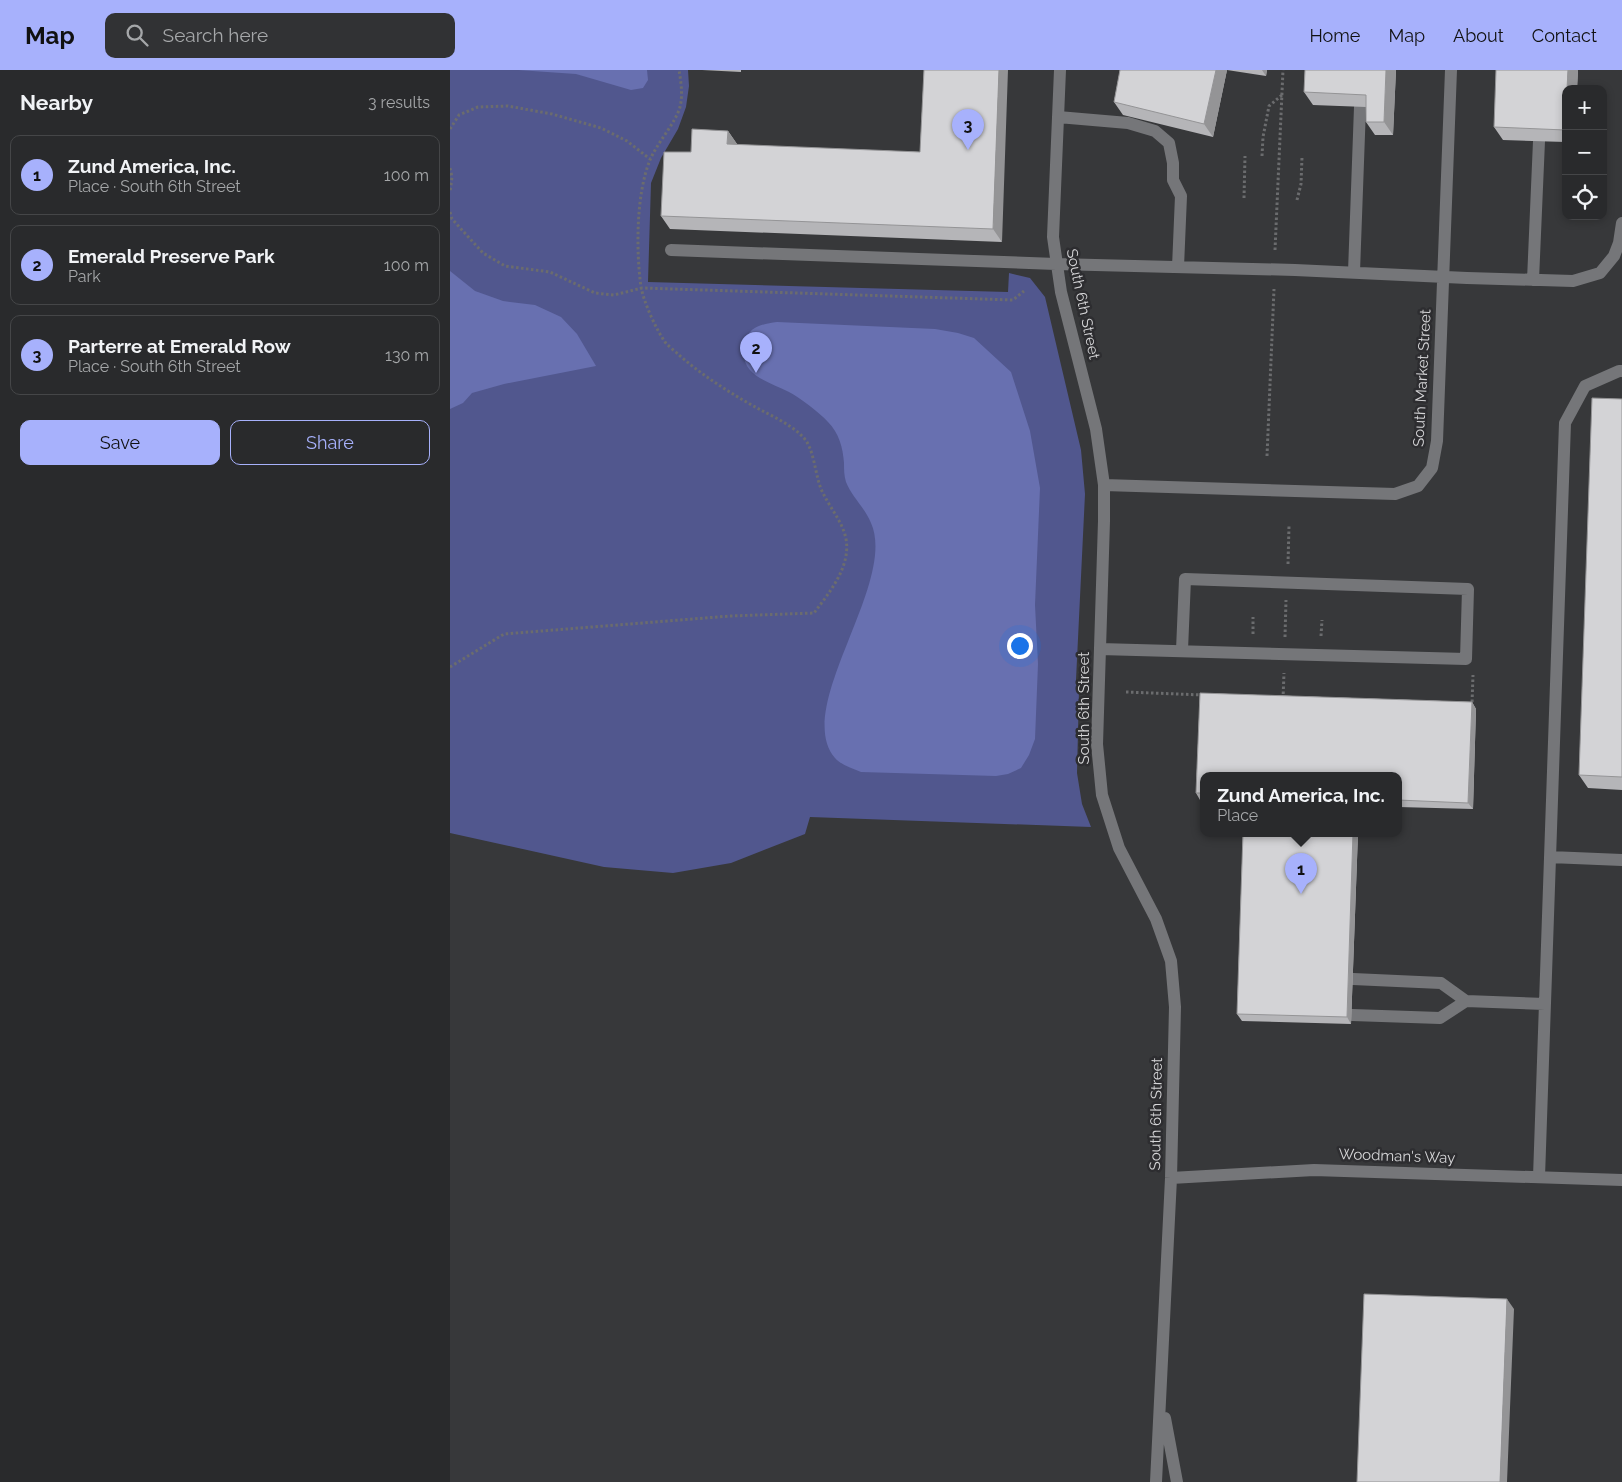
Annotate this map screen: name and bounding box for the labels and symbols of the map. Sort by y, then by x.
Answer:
pin: 3 [952,109,984,150]
street label: South 6th Street [1062,247,1104,361]
street label: South Market Street [1409,309,1435,447]
pin: 2 [740,332,772,373]
your location [1007,633,1033,659]
street label: South 6th Street [1075,652,1093,764]
pin: 1 [1285,853,1317,894]
street label: South 6th Street [1146,1057,1166,1171]
street label: Woodman's Way [1338,1145,1456,1167]

